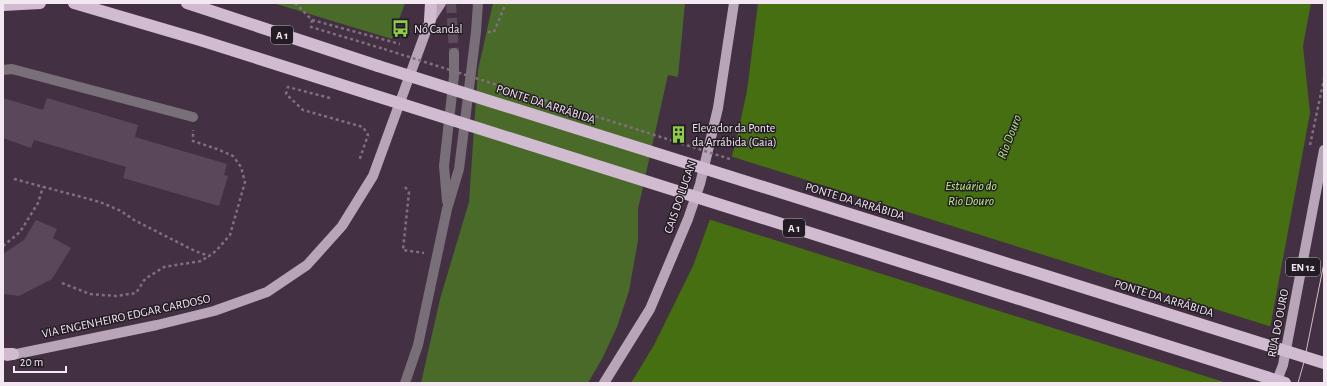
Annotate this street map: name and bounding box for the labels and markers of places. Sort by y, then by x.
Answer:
bus stop icon: Nó Candal [391,19,411,39]
place label: Nó Candal [414,23,462,35]
place label: Elevador da Ponte da Arrábida (Gaia) [692,122,777,148]
building icon: Elevador da Ponte da Arrábida (Gaia) [669,125,689,145]

